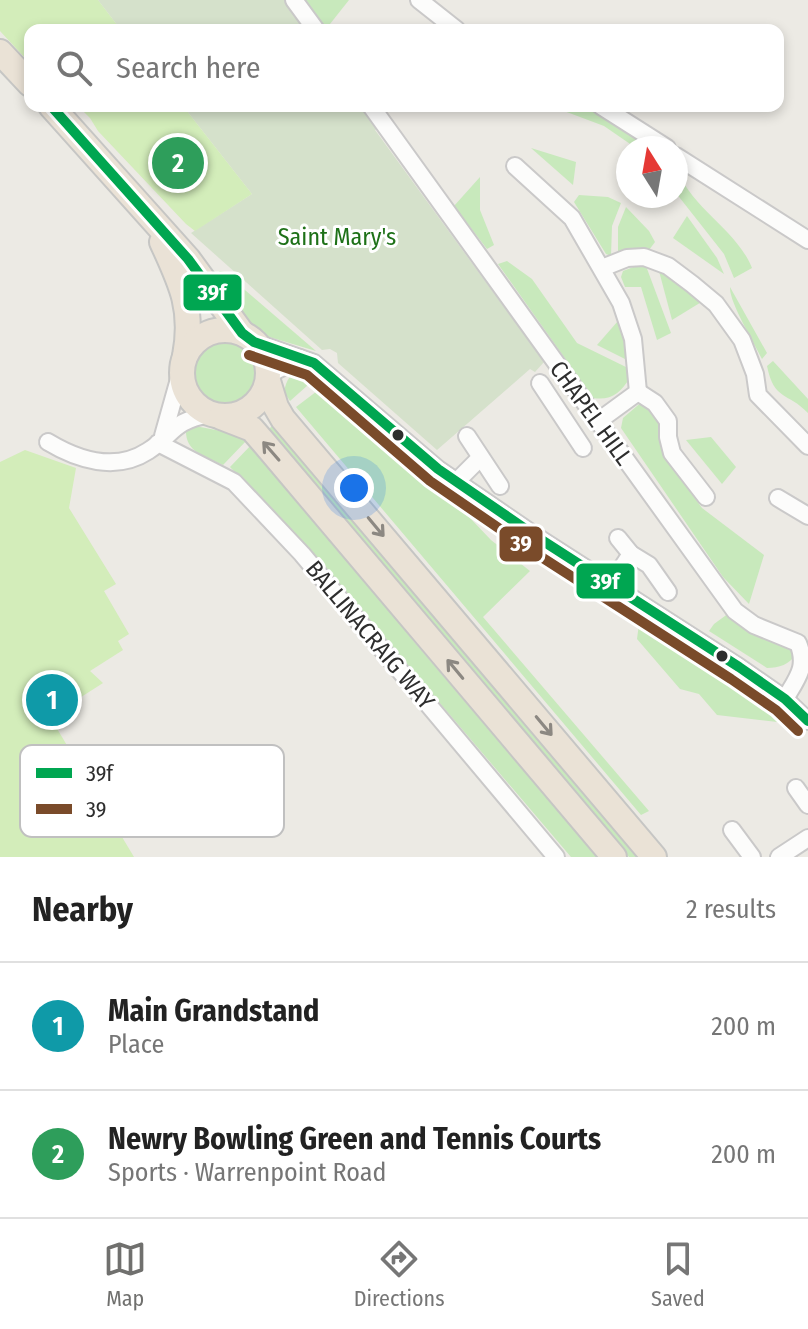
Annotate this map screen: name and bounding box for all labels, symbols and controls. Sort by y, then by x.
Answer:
search box [24,24,784,112]
icon: search [52,46,96,90]
text: Search here [116,50,261,86]
pin: 2 [152,133,204,193]
north arrow [616,136,688,208]
park label: Saint Mary's [278,223,396,251]
line badge: 39f [182,273,243,312]
text: 39f [197,279,228,306]
street label: CHAPEL HILL [544,356,638,471]
unlabelled marker [390,427,406,443]
one-way arrow [262,441,280,462]
your location [334,468,374,508]
one-way arrow [367,517,385,537]
line badge: 39 [498,525,544,563]
text: 39 [509,530,532,557]
street label: BALLINACRAIG WAY [300,555,440,715]
line badge: 39f [575,562,636,600]
text: 39f [590,568,621,595]
unlabelled marker [714,648,730,664]
one-way arrow [446,660,464,680]
pin: 1 [26,670,78,730]
one-way arrow [535,715,553,736]
legend [20,745,284,837]
text: 39f [86,760,114,787]
text: 39 [86,796,106,823]
text: Nearby [32,889,133,930]
text: 2 results [686,894,776,925]
text: Main Grandstand [108,993,319,1029]
text: 1 [53,1011,64,1042]
text: 200 m [711,1011,776,1042]
text: Place [108,1029,164,1060]
text: Newry Bowling Green and Tennis Courts [108,1121,601,1157]
text: 2 [52,1139,64,1170]
text: 200 m [711,1139,776,1170]
text: Sports · Warrenpoint Road [108,1157,387,1188]
tab: Map [103,1237,147,1312]
tab: Directions [354,1237,445,1312]
tab: Saved [651,1237,705,1312]

